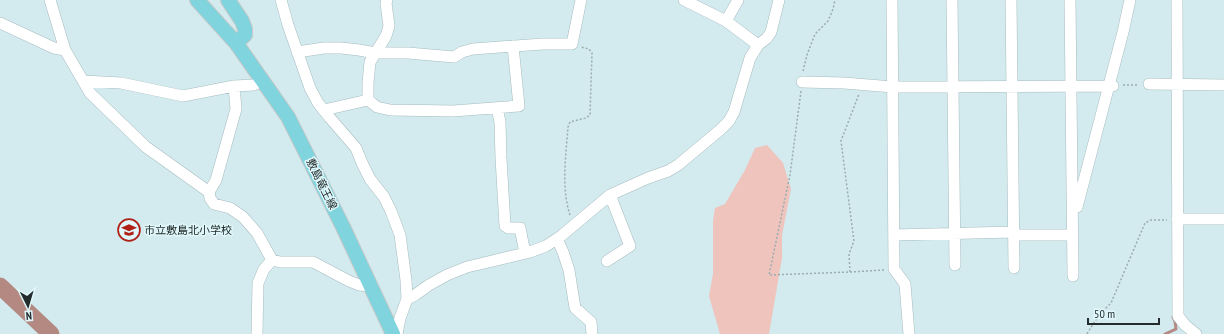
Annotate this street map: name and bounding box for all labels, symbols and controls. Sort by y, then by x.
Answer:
street label: 敷島竜王線 [304,156,340,212]
school or university icon: 市立敷島北小学校 [116,217,142,243]
place label: 市立敷島北小学校 [144,223,232,237]
north arrow [8,286,48,326]
scale bar [1088,300,1159,326]
text: 50 m [1094,306,1115,321]
text: N [25,309,32,323]

